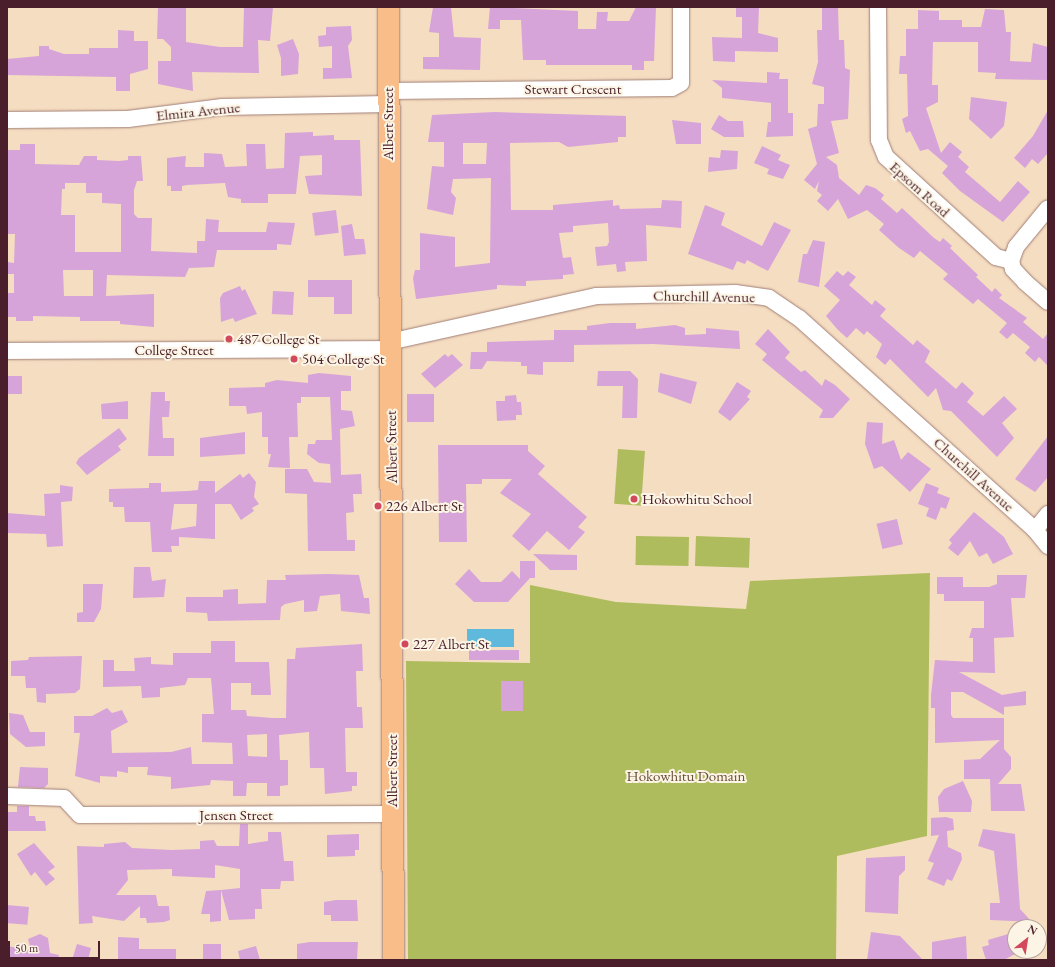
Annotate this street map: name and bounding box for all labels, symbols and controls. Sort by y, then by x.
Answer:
street label: Stewart Crescent [525,80,621,98]
street label: Albert Street [379,87,397,161]
street label: Elmira Avenue [155,98,241,124]
street label: Epsom Road [886,157,954,221]
street label: Churchill Avenue [653,286,755,306]
place label: 487 College St [237,330,320,348]
marker: 487 College St [224,334,234,344]
street label: College Street [134,341,214,359]
place label: 504 College St [302,350,385,368]
marker: 504 College St [289,354,299,364]
street label: Albert Street [381,410,401,484]
street label: Churchill Avenue [930,433,1018,515]
place label: Hokowhitu School [642,490,752,508]
marker: Hokowhitu School [629,494,639,504]
place label: 226 Albert St [386,497,463,515]
marker: 226 Albert St [373,501,383,511]
place label: 227 Albert St [413,635,490,653]
marker: 227 Albert St [400,639,410,649]
street label: Albert Street [383,734,401,808]
park label: Hokowhitu Domain [627,767,745,785]
street label: Jensen Street [199,806,273,824]
north arrow [1007,919,1047,959]
text: N [1025,921,1040,938]
scale bar [10,933,102,959]
text: 50 m [15,940,38,956]

